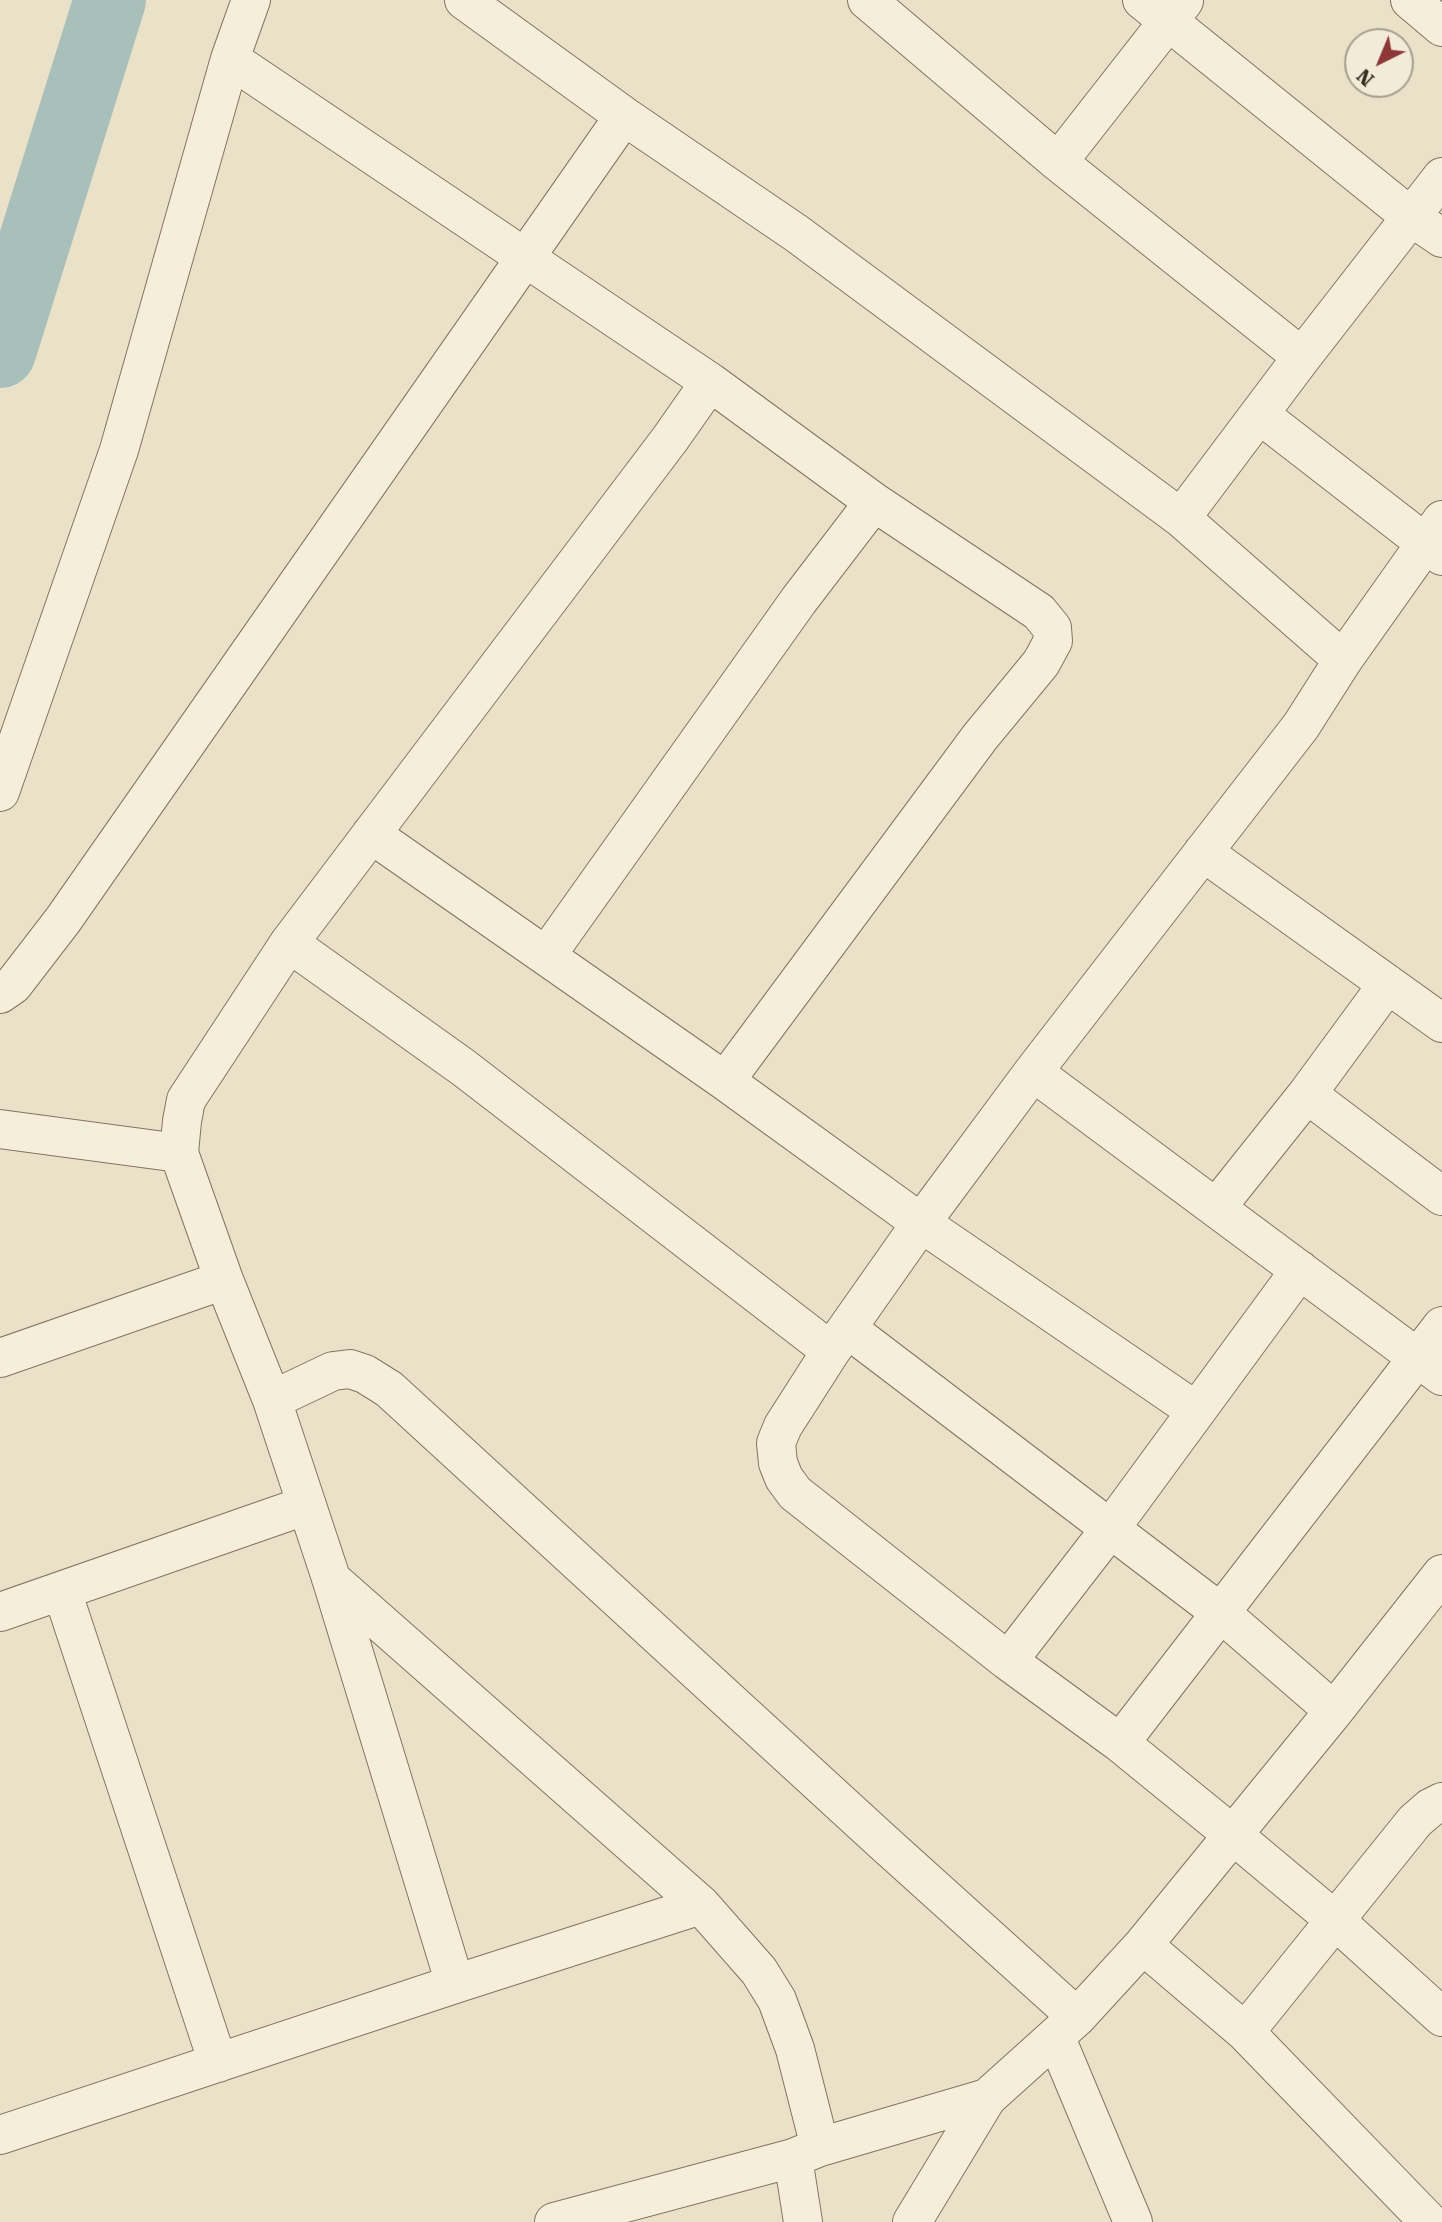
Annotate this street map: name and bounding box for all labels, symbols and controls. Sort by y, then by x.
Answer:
north arrow [1344,28,1414,98]
text: N [1353,64,1379,91]

